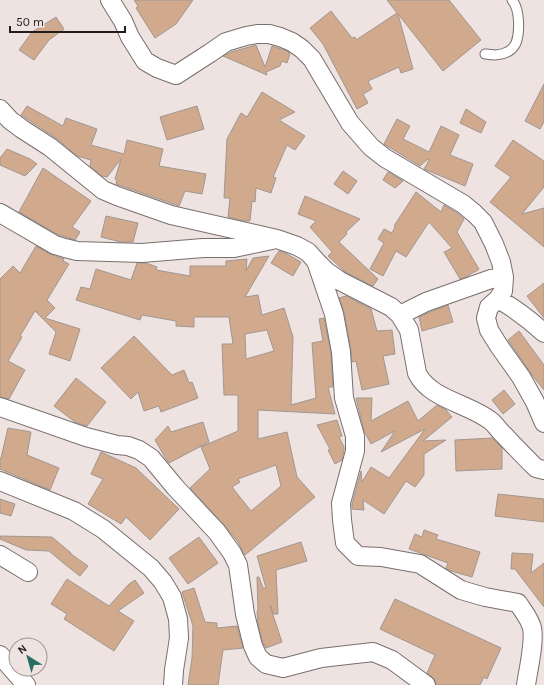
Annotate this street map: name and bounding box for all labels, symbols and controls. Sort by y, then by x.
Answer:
scale bar [10,8,125,34]
text: 50 m [16,15,44,29]
north arrow [8,637,48,677]
text: N [15,642,29,657]

